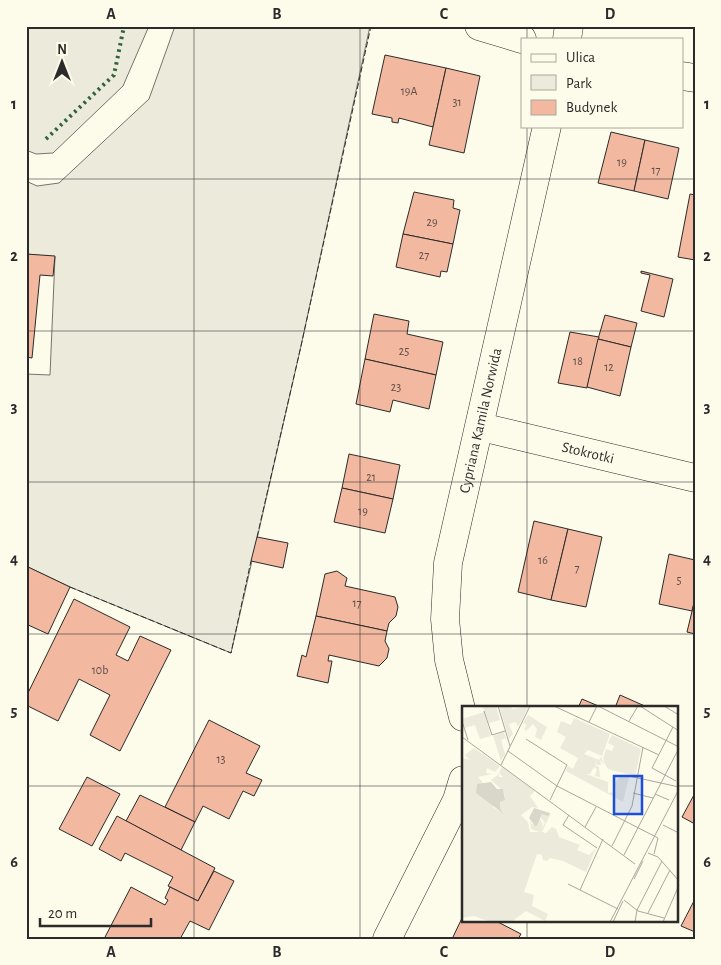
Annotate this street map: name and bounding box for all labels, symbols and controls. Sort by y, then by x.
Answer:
text: A [106,6,116,22]
text: B [272,6,282,22]
text: C [440,6,449,22]
text: D [605,6,616,22]
north arrow [38,38,88,88]
legend [521,38,684,128]
text: N [57,43,67,57]
text: Ulica [566,50,595,65]
text: Park [566,76,592,91]
house number: 19A [401,85,417,97]
text: 1 [11,96,17,112]
house number: 31 [452,96,462,108]
text: 1 [704,96,710,112]
text: Budynek [566,100,618,115]
house number: 19 [617,156,627,168]
house number: 17 [651,164,661,176]
house number: 29 [426,216,438,228]
text: 2 [10,248,18,264]
text: 2 [703,248,711,264]
house number: 27 [419,249,429,261]
house number: 25 [399,345,409,357]
street label: Cypriana Kamila Norwida [457,347,504,495]
house number: 18 [573,355,583,367]
house number: 12 [604,361,614,373]
house number: 23 [391,381,401,393]
text: 3 [11,399,18,415]
text: 3 [704,399,711,415]
street label: Stokrotki [560,439,616,466]
house number: 21 [366,471,376,483]
house number: 19 [358,505,368,517]
text: 4 [10,551,18,567]
text: 4 [703,551,711,567]
house number: 16 [538,554,548,566]
house number: 7 [574,562,580,574]
house number: 5 [676,574,682,586]
house number: 17 [352,597,362,609]
house number: 10b [92,664,108,676]
text: 5 [11,703,18,719]
text: 5 [704,703,711,719]
inset map [462,706,678,922]
house number: 13 [216,753,226,765]
text: 6 [10,854,18,870]
text: 6 [703,854,711,870]
scale bar [40,895,151,927]
text: 20 m [48,906,77,921]
text: A [106,944,116,960]
text: B [272,944,282,960]
text: C [440,944,449,960]
text: D [605,944,616,960]

